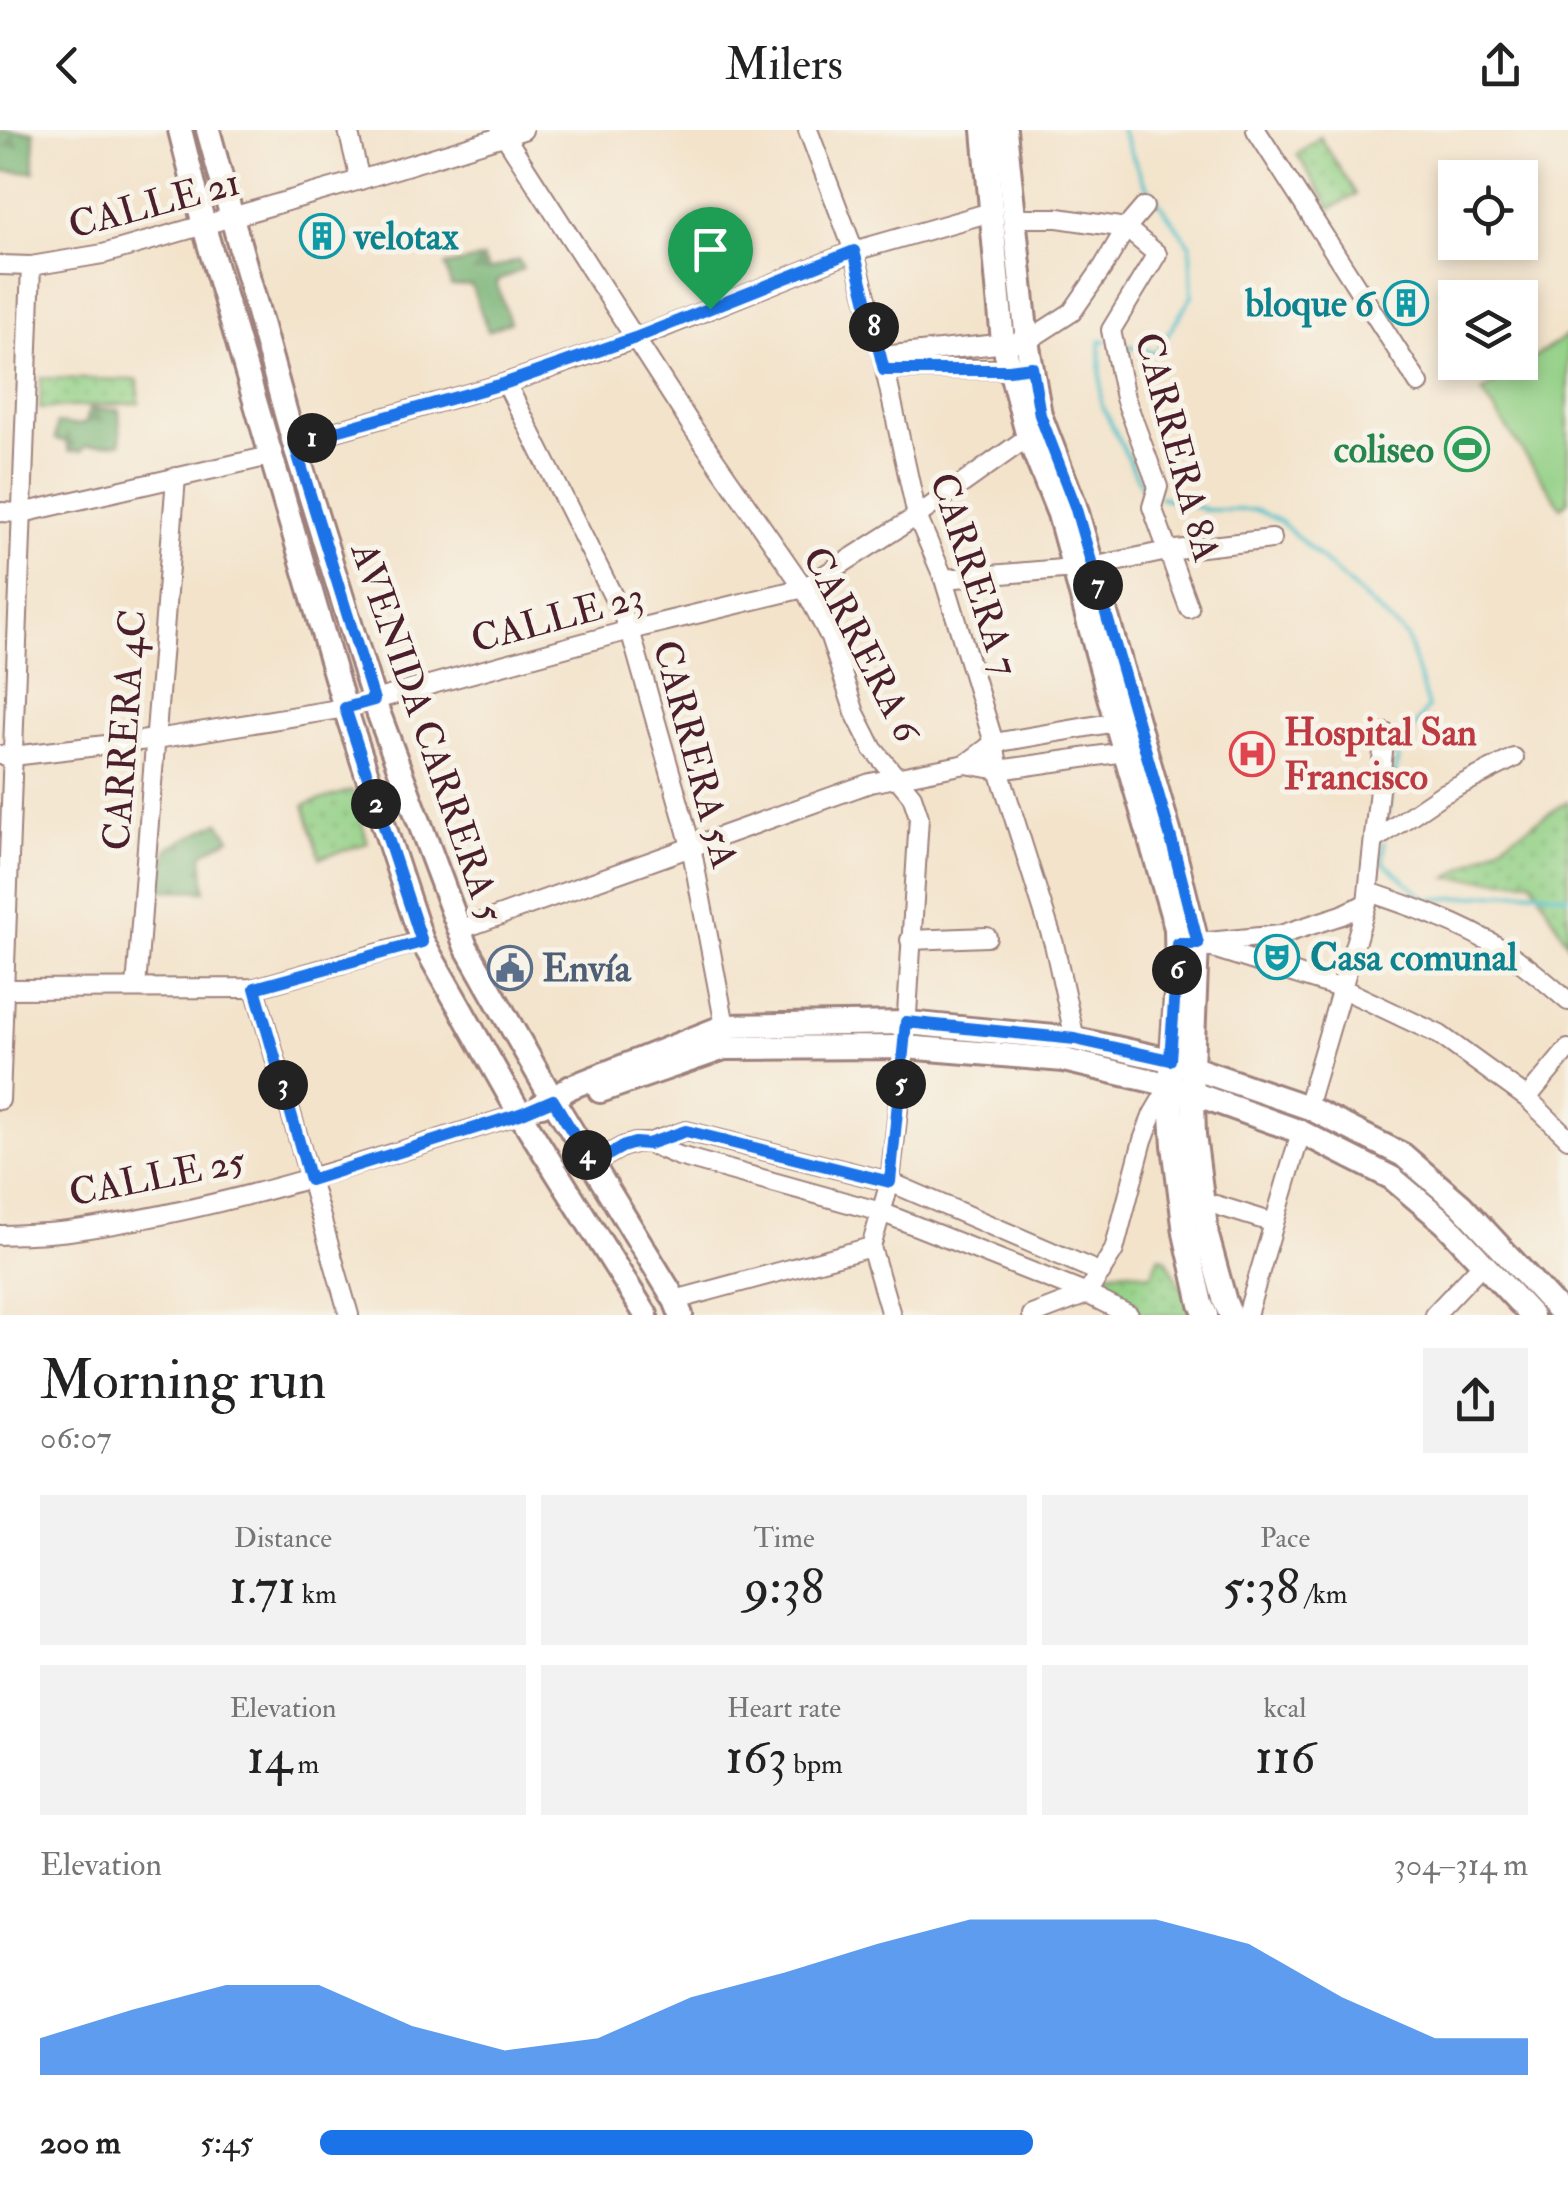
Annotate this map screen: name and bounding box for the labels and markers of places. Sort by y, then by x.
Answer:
pin [668,207,753,310]
building icon: velotax [299,213,345,259]
place label: velotax [352,213,459,261]
place label: bloque 6 [1244,280,1377,328]
building icon: bloque 6 [1383,280,1429,326]
pin: 8 [849,302,899,352]
pin: 1 [287,413,337,463]
place label: coliseo [1334,426,1434,474]
sports icon: coliseo [1444,426,1490,472]
pin: 7 [1073,560,1123,610]
place label: Hospital San Francisco [1284,709,1477,801]
hospital icon: Hospital San Francisco [1229,731,1275,777]
pin: 2 [351,779,401,829]
theatre icon: Casa comunal [1254,934,1300,980]
place label: Casa comunal [1310,934,1517,982]
public building icon: Envía [487,945,533,991]
place label: Envía [542,945,632,993]
pin: 6 [1152,945,1202,995]
pin: 5 [876,1059,926,1109]
pin: 3 [258,1060,308,1110]
pin: 4 [562,1130,612,1180]

